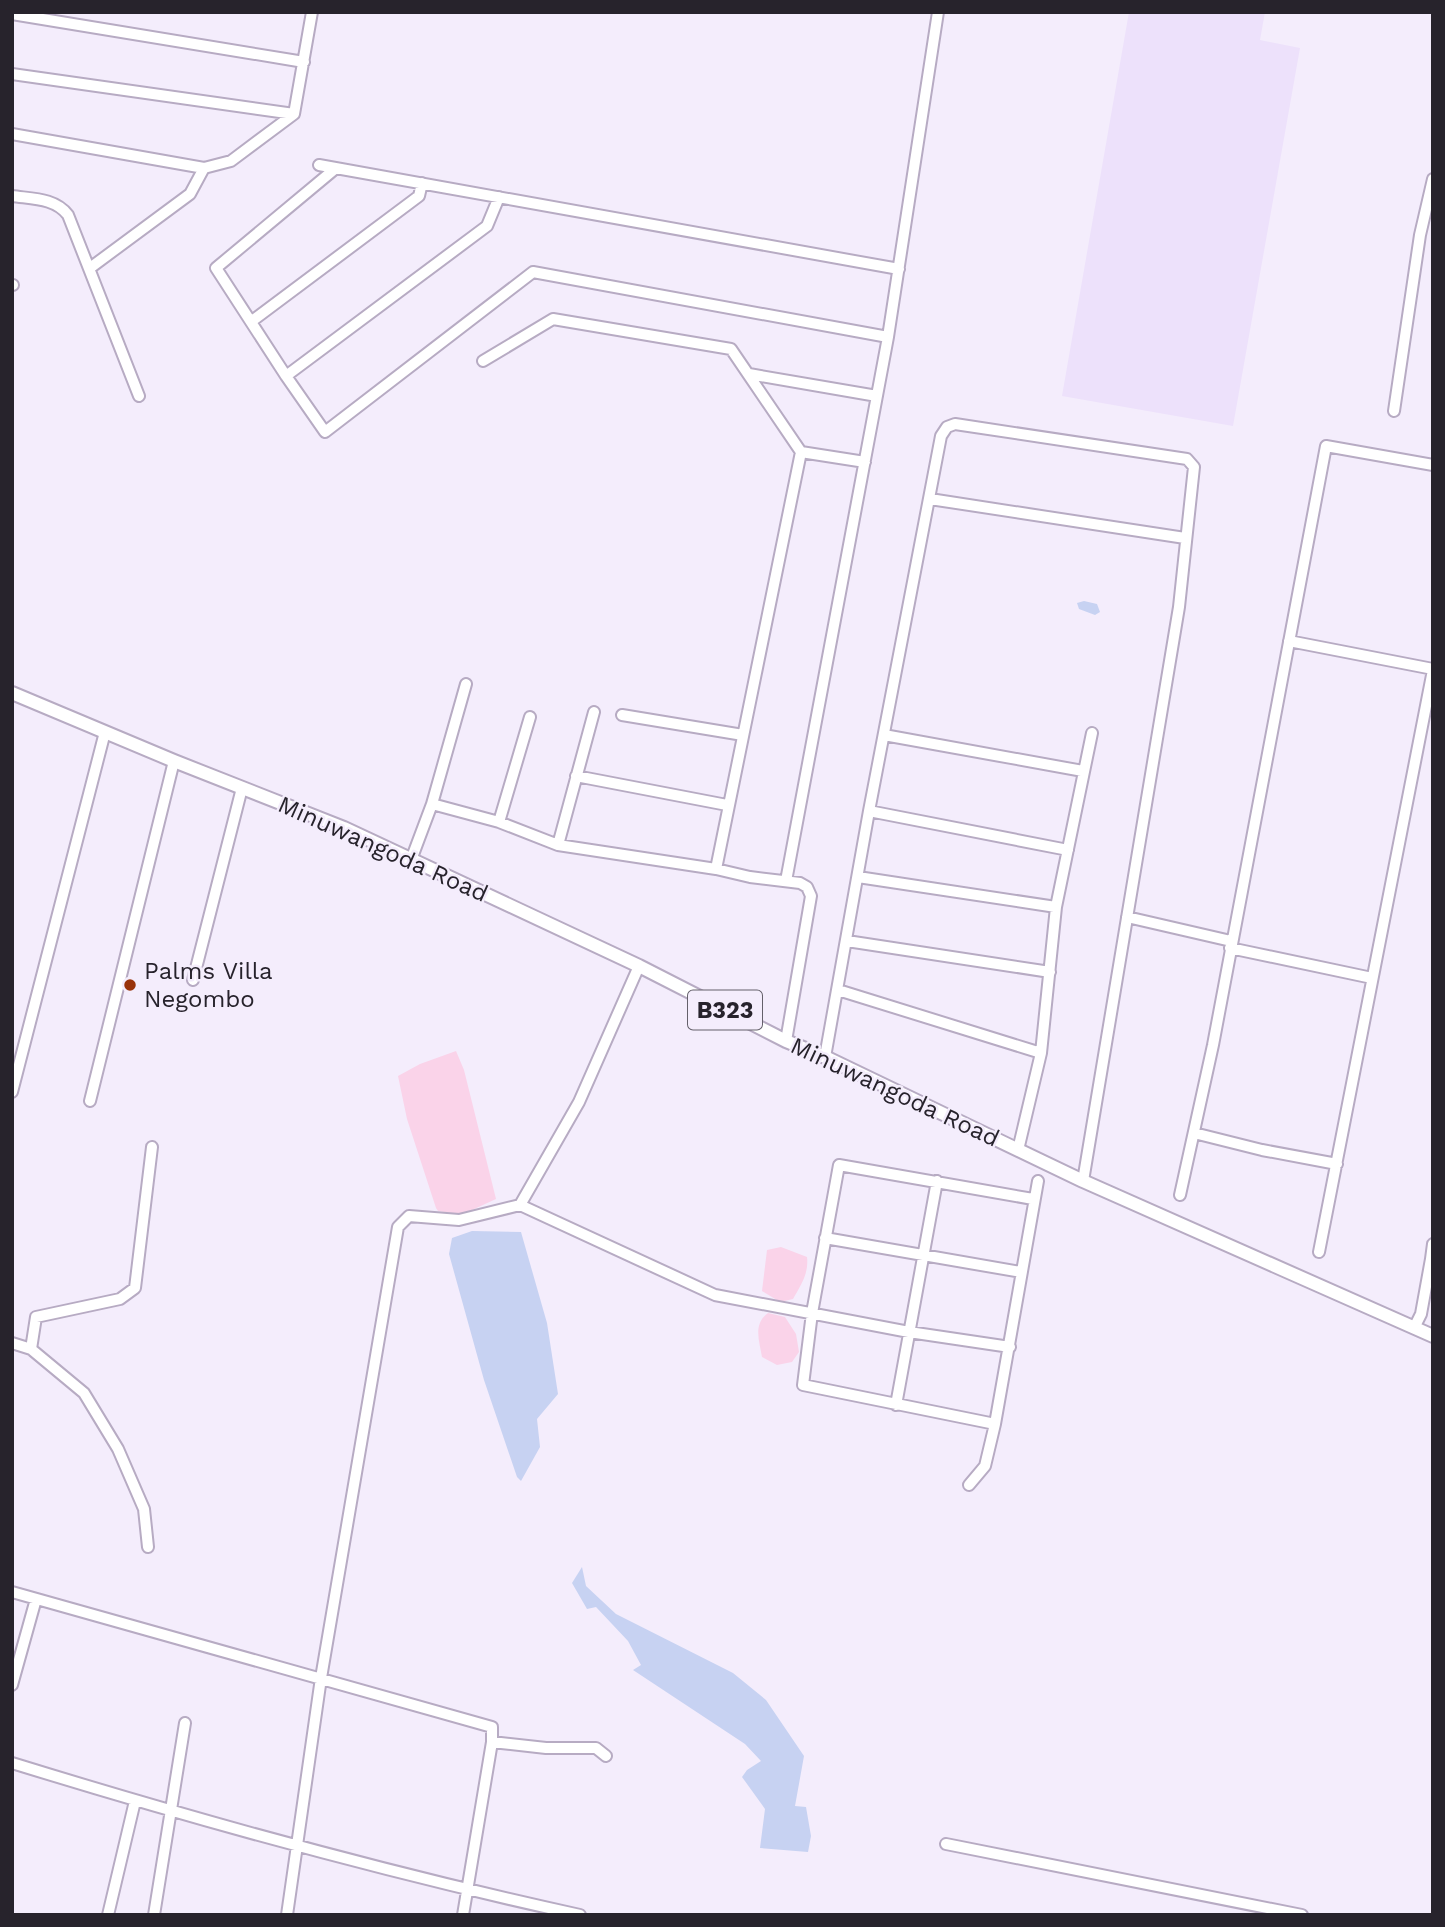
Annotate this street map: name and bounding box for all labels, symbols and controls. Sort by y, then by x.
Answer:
street label: Minuwangoda Road [274,790,492,908]
place label: Palms Villa Negombo [144,957,273,1013]
marker: Palms Villa Negombo [122,977,138,993]
road number: B323 [688,990,762,1030]
street label: Minuwangoda Road [786,1031,1004,1153]

